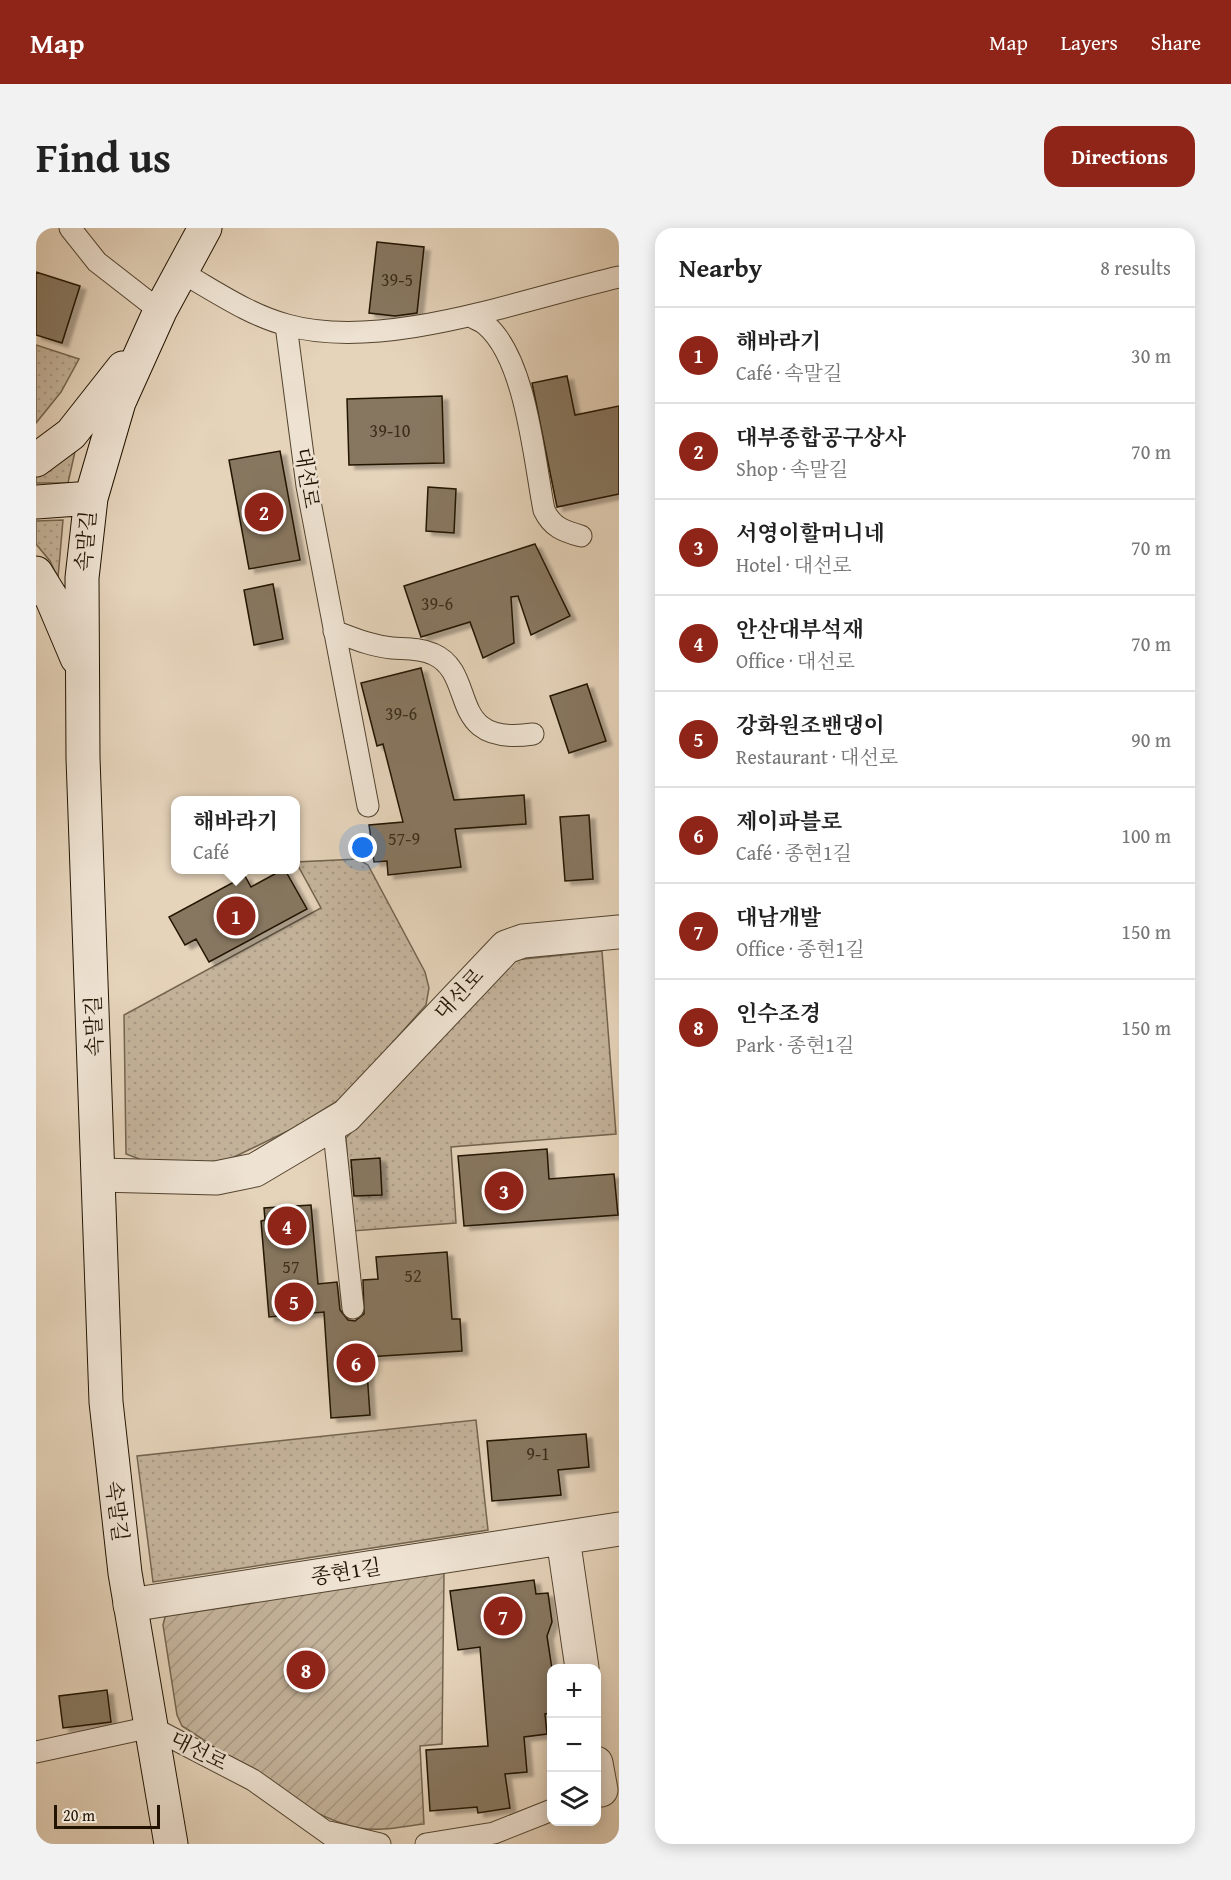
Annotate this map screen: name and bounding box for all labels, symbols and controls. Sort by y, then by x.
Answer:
text: Map [30,22,84,63]
text: Map [989,27,1028,58]
text: Layers [1061,27,1118,58]
text: Share [1151,27,1201,58]
text: Find us [36,126,171,187]
button: Directions [1044,126,1195,187]
text: Nearby [679,248,762,287]
text: 8 results [1100,253,1171,282]
house number: 39-5 [381,266,413,293]
text: 해바라기 [736,325,821,357]
text: 1 [693,341,704,370]
text: 30 m [1131,341,1171,370]
text: Café · 속말길 [736,358,842,387]
house number: 39-10 [370,417,411,444]
text: 대부종합공구상사 [736,421,906,453]
text: 2 [693,437,704,466]
text: 70 m [1131,437,1171,466]
street label: 대선로 [287,445,328,510]
text: Shop · 속말길 [736,454,848,483]
pin: 2 [244,490,284,534]
street label: 속말길 [67,509,104,573]
text: 서영이할머니네 [736,517,885,549]
text: 3 [693,533,704,562]
text: 70 m [1131,533,1171,562]
text: Hotel · 대선로 [736,550,852,579]
house number: 39-6 [421,590,453,617]
text: 안산대부석재 [736,613,864,645]
text: 4 [693,629,704,658]
text: 70 m [1131,629,1171,658]
text: Office · 대선로 [736,646,855,675]
house number: 39-6 [385,700,417,727]
text: 강화원조밴댕이 [736,709,885,741]
text: 5 [693,725,704,754]
text: 90 m [1131,725,1171,754]
text: Restaurant · 대선로 [736,742,898,771]
popup [171,796,300,874]
text: 해바라기 [193,805,278,837]
text: 제이파블로 [736,805,842,837]
text: 6 [693,821,704,850]
text: 100 m [1121,821,1171,850]
house number: 57-9 [388,825,420,852]
your location [348,833,377,862]
text: Café [193,837,229,866]
text: Café · 종현1길 [736,838,852,867]
pin: 1 [216,894,256,938]
text: 대남개발 [736,901,821,933]
text: 7 [693,917,704,946]
text: 150 m [1121,917,1171,946]
text: Office · 종현1길 [736,934,865,963]
street label: 대선로 [427,961,491,1026]
street label: 속말길 [77,995,110,1057]
text: 인수조경 [736,997,821,1029]
text: 8 [693,1013,704,1042]
text: 150 m [1121,1013,1171,1042]
text: Park · 종현1길 [736,1030,854,1059]
pin: 3 [484,1168,524,1214]
pin: 4 [268,1204,306,1248]
house number: 57 [282,1253,300,1280]
house number: 52 [404,1262,422,1289]
pin: 5 [274,1280,314,1324]
pin: 6 [336,1340,376,1386]
house number: 9-1 [526,1440,550,1467]
street label: 속말길 [98,1479,137,1543]
street label: 종현1길 [308,1551,383,1592]
pin: 7 [484,1594,522,1638]
pin: 8 [286,1648,326,1692]
map controls [547,1664,601,1826]
button: + [547,1664,601,1718]
button: − [547,1718,601,1772]
street label: 대선로 [165,1723,233,1778]
button: layers [547,1772,601,1826]
scale bar [54,1802,160,1830]
text: 20 m [63,1803,95,1827]

